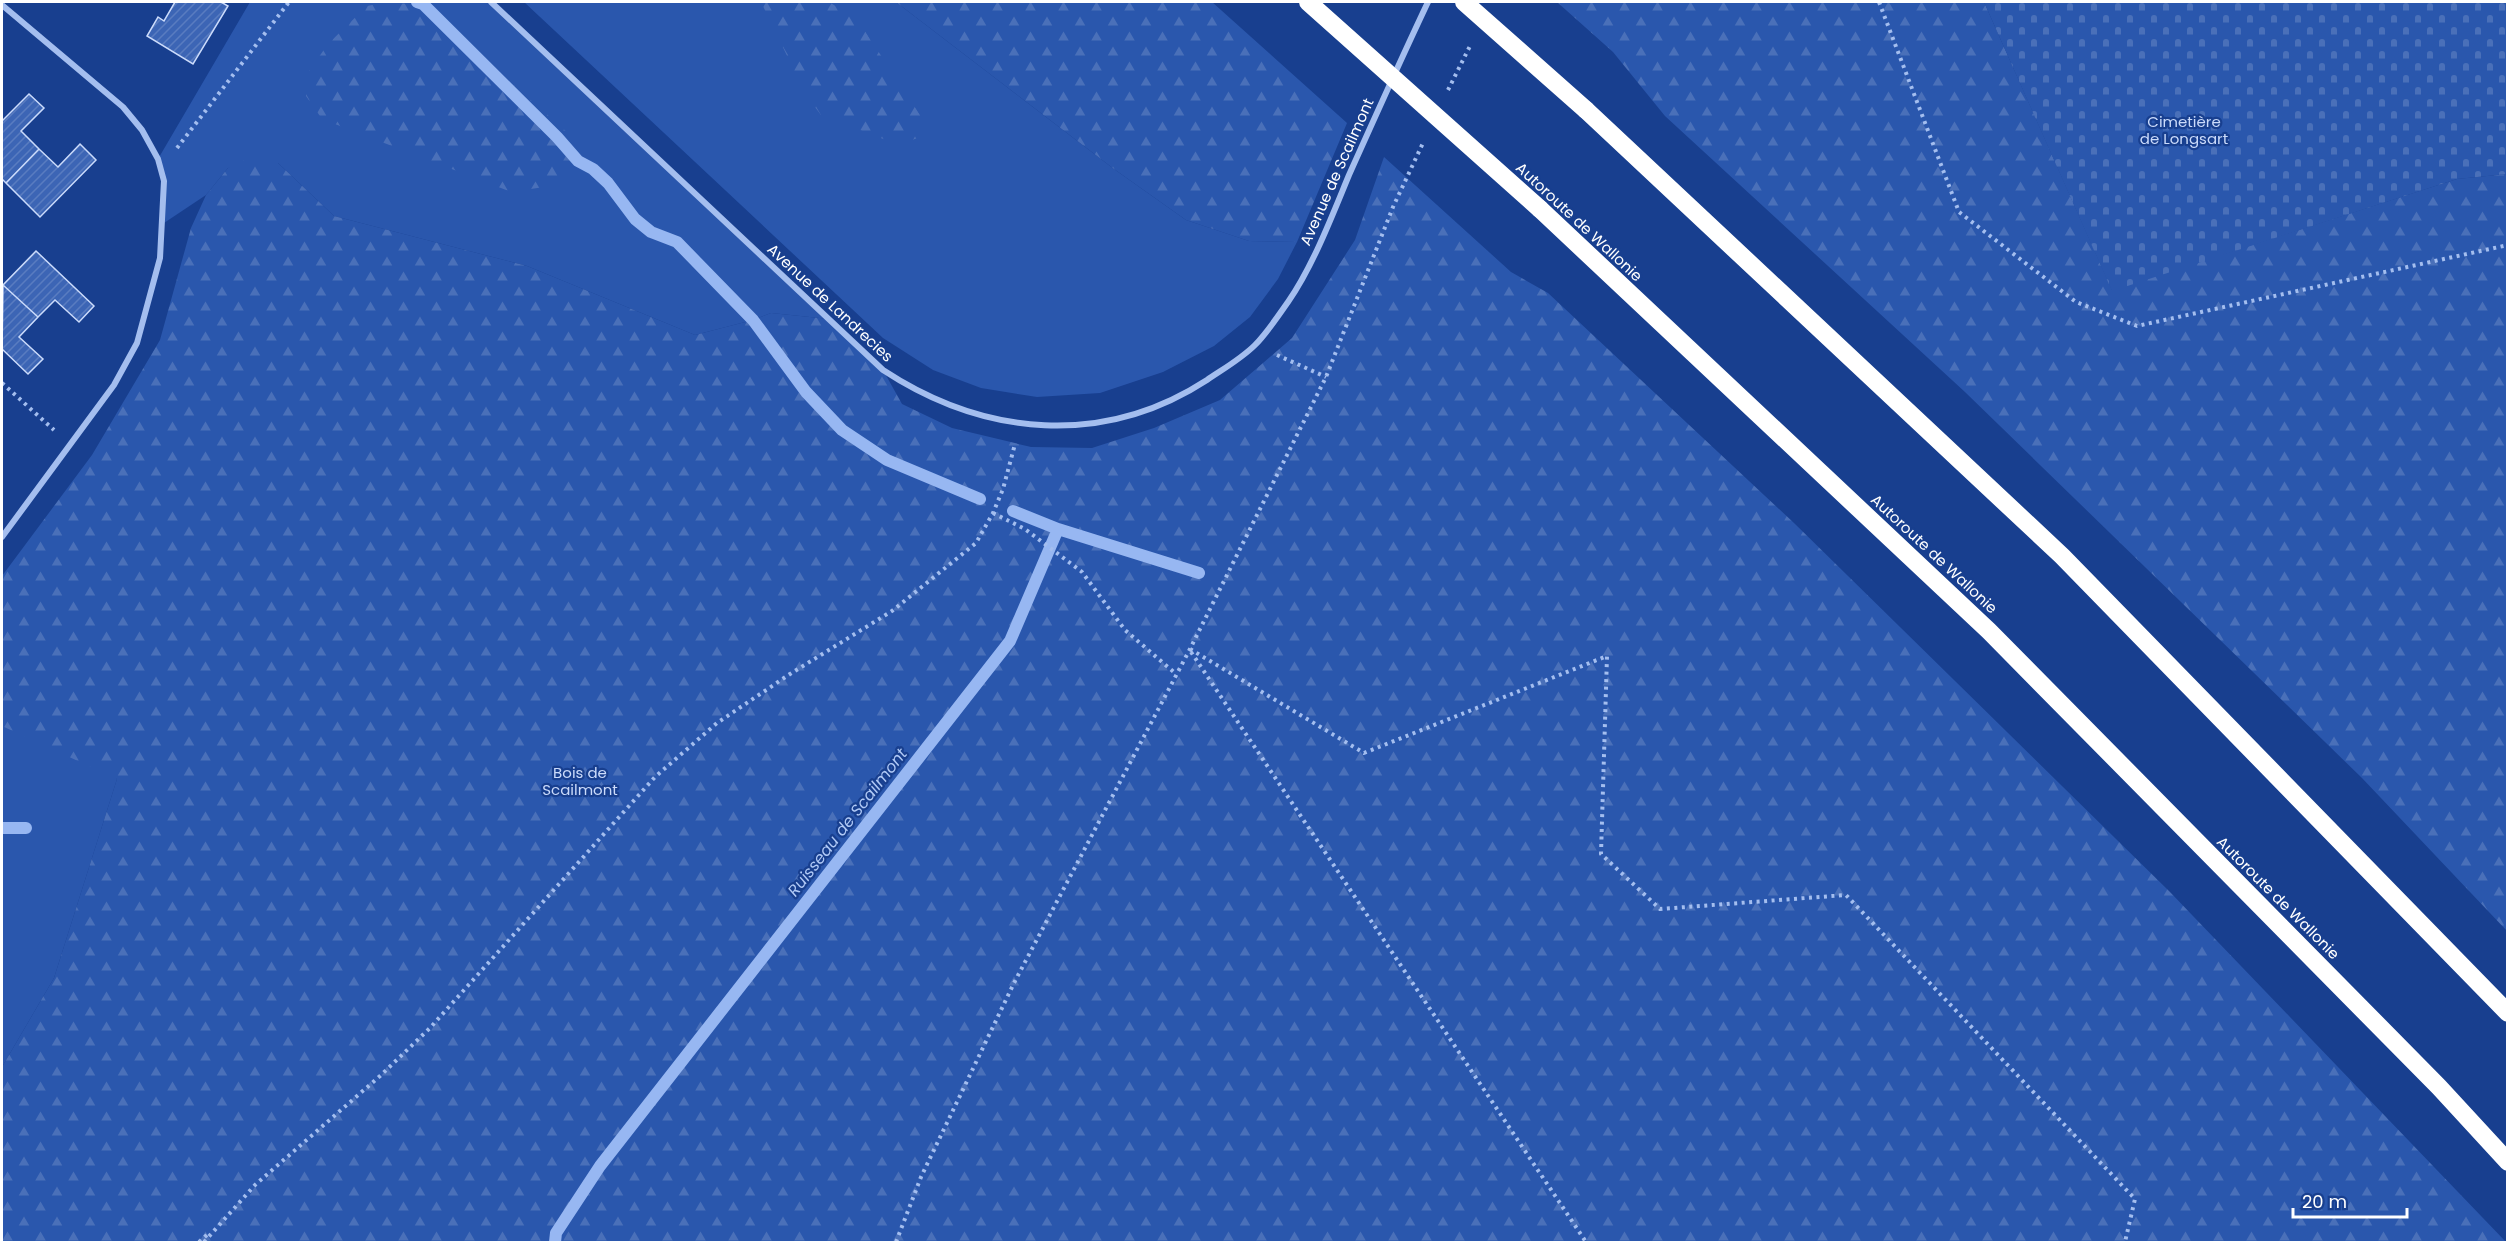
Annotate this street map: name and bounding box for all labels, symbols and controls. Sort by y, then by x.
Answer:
street label: Avenue de Scailmont [1295,95,1379,249]
park label: Cimetière de Longsart [2140,111,2228,149]
street label: Autoroute de Wallonie [1511,157,1647,286]
street label: Avenue de Landrecies [763,239,898,367]
street label: Autoroute de Wallonie [1866,489,2002,618]
water label: Ruisseau de Scailmont [782,742,913,901]
park label: Bois de Scailmont [542,762,618,800]
street label: Autoroute de Wallonie [2212,831,2345,964]
scale bar [2293,1181,2407,1219]
text: 20 m [2302,1189,2347,1214]

